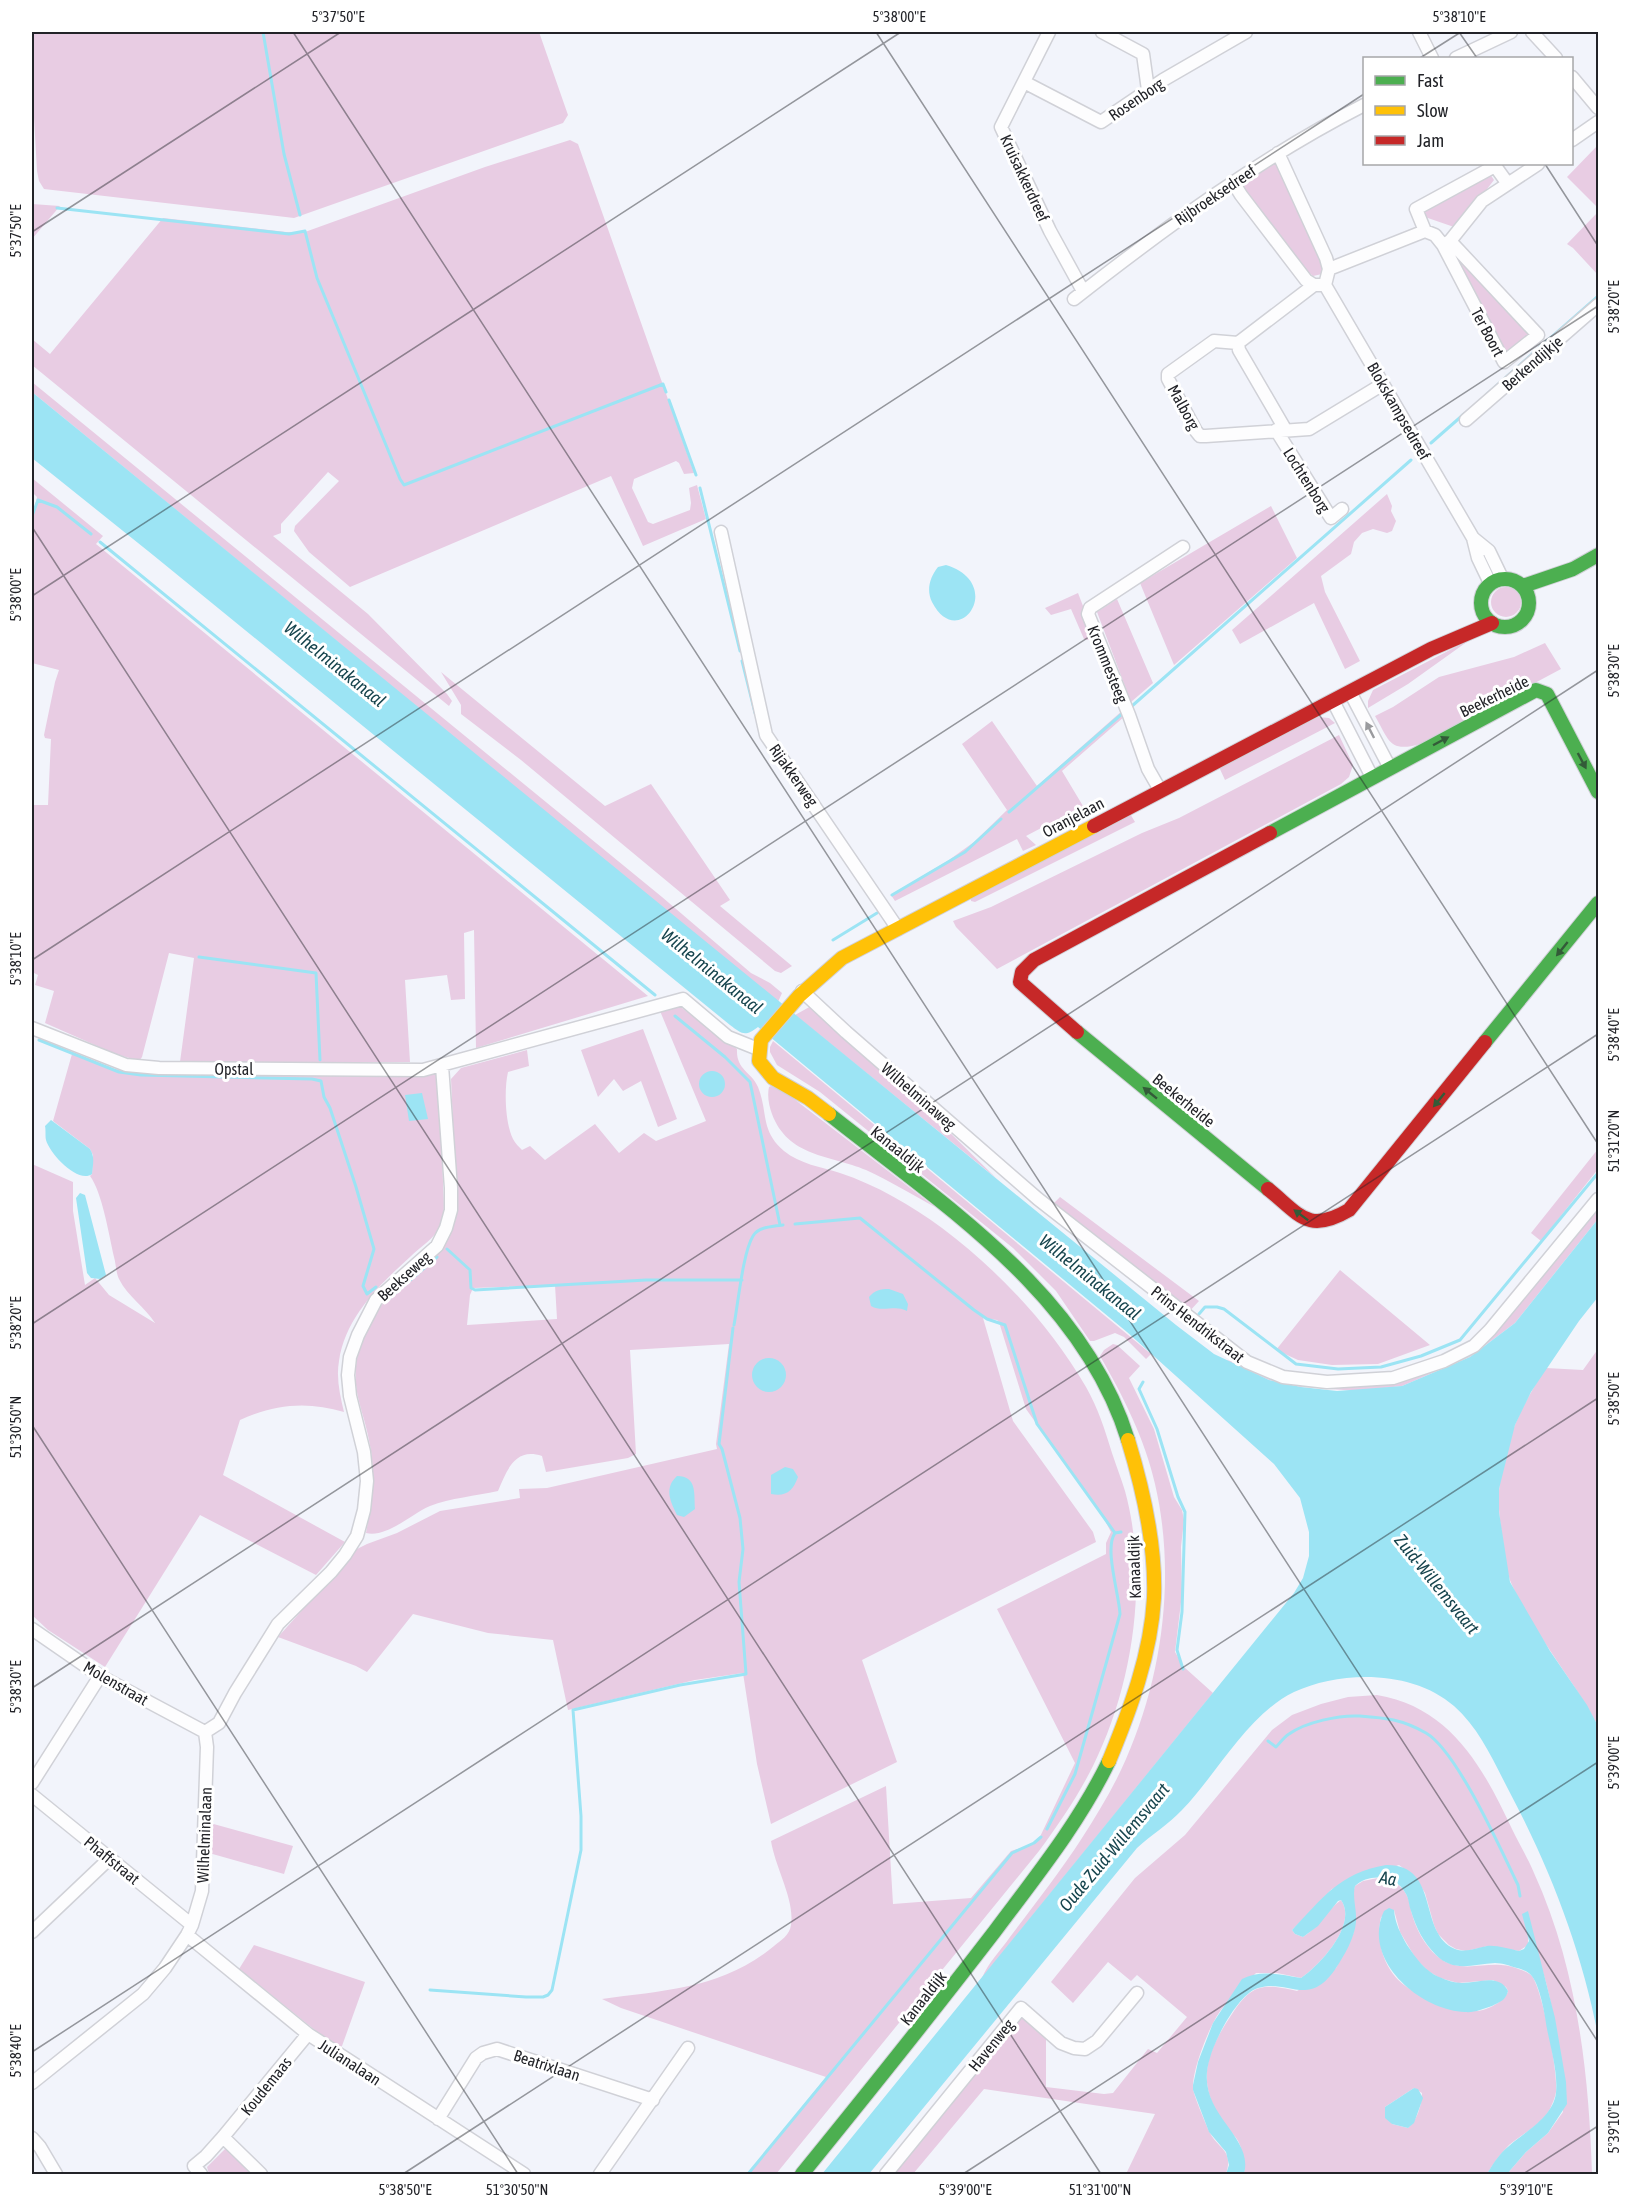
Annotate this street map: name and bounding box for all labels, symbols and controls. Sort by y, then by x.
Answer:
text: 5°37'50"E [311,8,365,25]
text: 5°38'00"E [872,8,926,25]
text: 5°38'10"E [1432,8,1486,25]
legend [1363,57,1573,165]
text: Fast [1417,70,1444,91]
street label: Rosenborg [1105,74,1168,125]
text: Slow [1417,100,1448,121]
text: Jam [1417,130,1444,151]
street label: Kruisakkerdreef [997,132,1053,225]
street label: Rijbroeksedreef [1171,161,1260,229]
text: 5°37'50"E [7,204,24,258]
text: 5°38'20"E [1605,280,1622,334]
street label: Ter Boort [1468,305,1508,360]
street label: Berkendijkje [1498,332,1567,395]
street label: Blokskampsedreef [1363,359,1434,464]
street label: Malborg [1163,381,1204,433]
street label: Lochtenborg [1279,444,1334,516]
text: 5°38'00"E [7,568,24,622]
water label: Wilhelminakanaal [280,617,390,711]
street label: Krommesteeg [1083,623,1132,706]
text: 5°38'30"E [1605,644,1622,698]
street label: Beekerheide [1457,672,1531,720]
one-way arrow [1365,721,1375,738]
one-way arrow [1433,736,1450,746]
street label: Rijakkerweg [765,740,822,810]
one-way arrow [1577,753,1587,770]
street label: Oranjelaan [1039,793,1107,842]
water label: Wilhelminakanaal [657,924,767,1018]
text: 5°38'10"E [7,932,24,986]
one-way arrow [1556,941,1568,956]
text: 5°38'40"E [1605,1008,1622,1062]
street label: Wilhelminaweg [877,1059,960,1134]
street label: Opstal [215,1060,254,1079]
street label: Beekerheide [1149,1070,1219,1130]
one-way arrow [1142,1087,1157,1100]
one-way arrow [1432,1092,1445,1108]
text: 51°31'20"N [1605,1110,1622,1172]
street label: Kanaaldijk [867,1122,928,1177]
one-way arrow [1294,1209,1310,1221]
water label: Wilhelminakanaal [1035,1230,1145,1324]
street label: Beekseweg [374,1247,435,1305]
street label: Prins Hendrikstraat [1148,1282,1248,1366]
text: 5°38'20"E [7,1296,24,1350]
text: 5°38'50"E [1605,1372,1622,1426]
text: 51°30'50"N [7,1396,24,1458]
water label: Zuid-Willemsvaart [1390,1530,1484,1639]
street label: Kanaaldijk [1124,1535,1145,1599]
street label: Molenstraat [81,1657,152,1709]
text: 5°38'30"E [7,1660,24,1714]
text: 5°39'00"E [1605,1736,1622,1790]
water label: Oude Zuid-Willemsvaart [1054,1778,1174,1915]
street label: Wilhelminalaan [193,1787,215,1883]
street label: Phaffstraat [81,1832,144,1888]
water label: Aa [1377,1866,1399,1890]
street label: Kanaaldijk [896,1967,950,2029]
street label: Havenweg [965,2015,1018,2075]
text: 5°38'40"E [7,2024,24,2078]
street label: Julianalaan [316,2035,384,2089]
street label: Beatrixlaan [512,2046,582,2084]
street label: Koudemaas [237,2053,295,2119]
text: 5°39'10"E [1605,2100,1622,2154]
text: 5°38'50"E [378,2181,432,2198]
text: 51°30'50"N [486,2181,548,2198]
text: 5°39'00"E [938,2181,992,2198]
text: 51°31'00"N [1069,2181,1131,2198]
text: 5°39'10"E [1499,2181,1553,2198]

